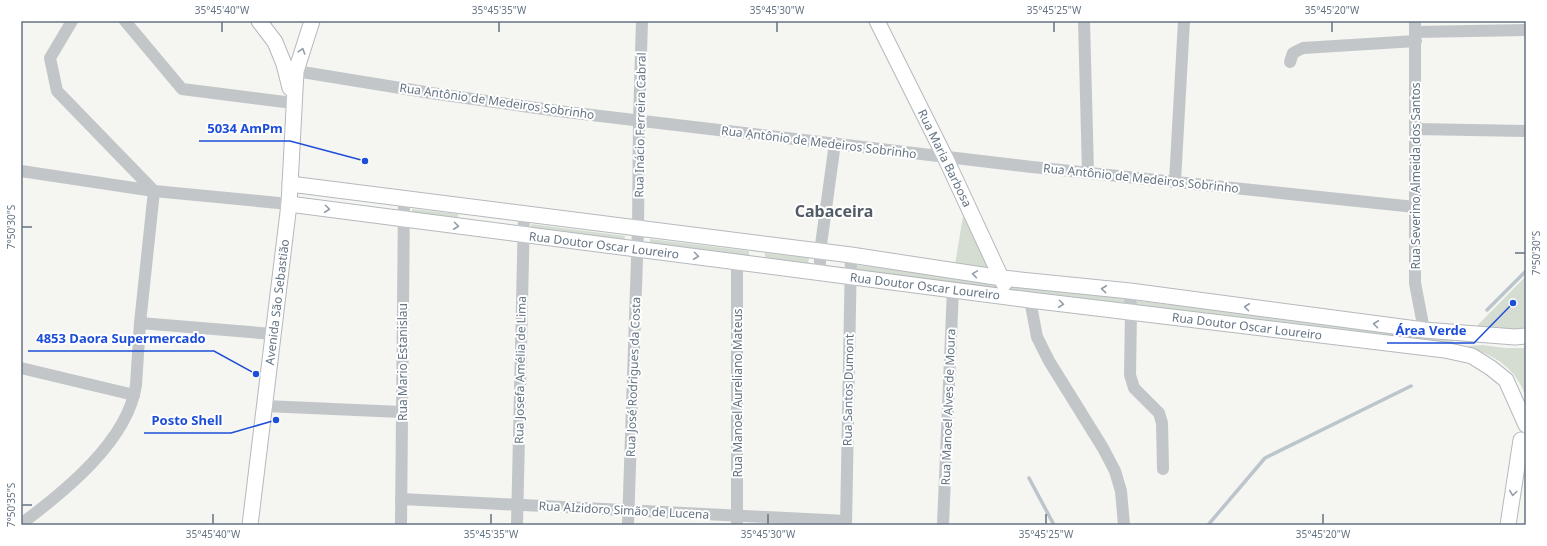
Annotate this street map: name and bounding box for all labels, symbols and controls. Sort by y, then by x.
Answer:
text: 35°45'40"W [195,3,250,17]
text: 35°45'35"W [472,3,527,17]
text: 35°45'30"W [750,3,805,17]
text: 35°45'25"W [1027,3,1082,17]
text: 35°45'20"W [1305,3,1360,17]
one-way arrow [297,47,306,54]
street label: Rua Inácio Ferreira Cabral [630,52,650,198]
street label: Rua Antônio de Medeiros Sobrinho [398,79,596,123]
street label: Rua Severino Almeida dos Santos [1407,82,1424,270]
street label: Rua Maria Barbosa [914,106,976,210]
callout: 5034 AmPm [199,116,290,141]
text: 5034 AmPm [207,119,283,137]
street label: Rua Antônio de Medeiros Sobrinho [720,122,918,162]
street label: Rua Antônio de Medeiros Sobrinho [1042,159,1240,197]
district label: Cabaceira [795,200,873,222]
text: 7°50'30"S [4,204,18,249]
one-way arrow [324,205,330,214]
one-way arrow [453,221,459,230]
street label: Rua Doutor Oscar Loureiro [528,227,680,263]
text: 7°50'30"S [1529,230,1543,275]
street label: Avenida São Sebastião [261,238,293,366]
one-way arrow [693,252,699,261]
street label: Rua Doutor Oscar Loureiro [849,268,1001,304]
one-way arrow [972,270,978,279]
one-way arrow [1101,284,1107,293]
street label: Rua Josefa Amélia de Lima [510,296,530,444]
street label: Rua José Rodrigues da Costa [622,297,644,457]
one-way arrow [1058,299,1064,308]
street label: Rua Mario Estanislau [394,303,411,421]
one-way arrow [1244,303,1250,312]
street label: Rua Manoel Aureliano Mateus [729,308,746,478]
street label: Rua Doutor Oscar Loureiro [1171,308,1323,344]
callout: Área Verde [1387,318,1474,343]
one-way arrow [1373,320,1379,329]
text: Área Verde [1396,321,1467,339]
callout: 4853 Daora Supermercado [28,326,214,351]
street label: Rua Manoel Alves de Moura [937,328,959,486]
text: 4853 Daora Supermercado [36,329,206,347]
street label: Rua Santos Dumont [839,333,857,446]
callout: Posto Shell [144,408,231,433]
text: Posto Shell [152,411,223,429]
text: 7°50'35"S [4,482,18,527]
one-way arrow [1509,490,1518,496]
street label: Rua AIzidoro Simão de Lucena [538,497,710,523]
text: 35°45'40"W [186,527,241,541]
text: 35°45'35"W [464,527,519,541]
text: 35°45'30"W [741,527,796,541]
text: 35°45'25"W [1019,527,1074,541]
text: 35°45'20"W [1296,527,1351,541]

